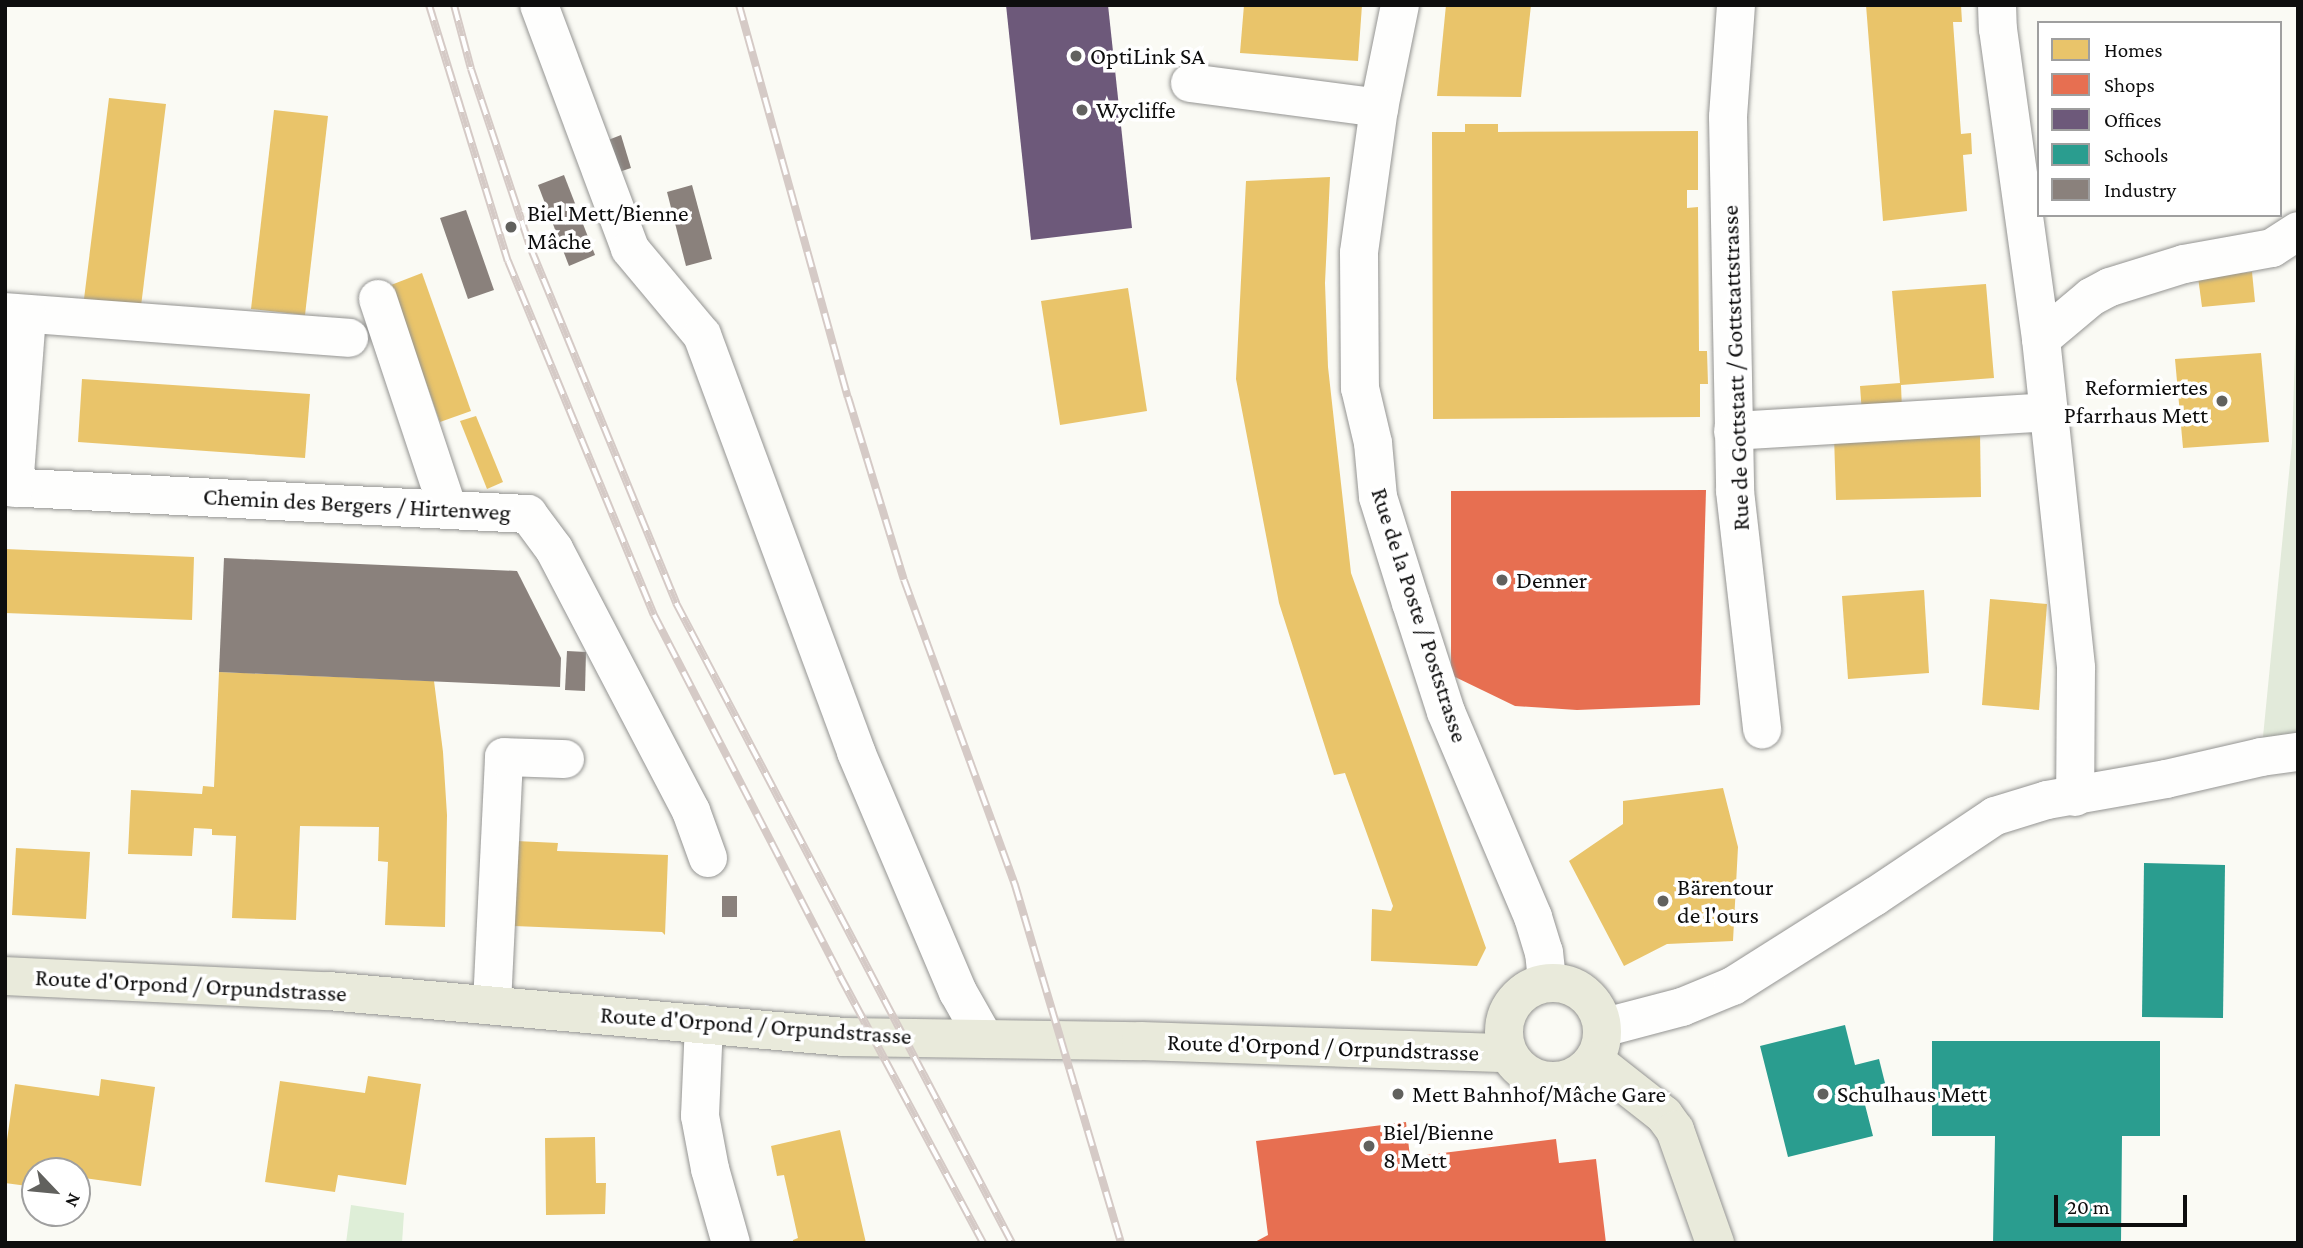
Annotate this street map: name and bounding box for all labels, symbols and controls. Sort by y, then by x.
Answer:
legend [2037,21,2282,217]
text: Homes [2104,38,2163,62]
place label: OptiLink SA [1090,42,1205,70]
marker: OptiLink SA [1068,48,1084,64]
text: Shops [2104,73,2155,97]
place label: Wycliffe [1096,96,1176,124]
marker: Wycliffe [1074,102,1090,118]
text: Offices [2104,108,2162,132]
text: Schools [2104,143,2168,167]
text: Industry [2104,178,2176,202]
place label: Biel Mett/Bienne Mâche [527,199,689,255]
street label: Rue de Gottstatt / Gottstattstrasse [1715,205,1755,531]
marker: Biel Mett/Bienne Mâche [501,217,521,237]
place label: Reformiertes Pfarrhaus Mett [2064,373,2208,429]
marker: Reformiertes Pfarrhaus Mett [2214,393,2230,409]
street label: Chemin des Bergers / Hirtenweg [202,482,512,526]
street label: Rue de la Poste / Poststrasse [1365,484,1475,746]
place label: Denner [1516,566,1587,594]
marker: Denner [1494,572,1510,588]
place label: Bärentour de l'ours [1677,873,1774,929]
marker: Bärentour de l'ours [1655,893,1671,909]
street label: Route d'Orpond / Orpundstrasse [34,962,348,1008]
street label: Route d'Orpond / Orpundstrasse [599,1000,913,1050]
street label: Route d'Orpond / Orpundstrasse [1167,1027,1479,1067]
place label: Mett Bahnhof/Mâche Gare [1412,1080,1666,1108]
place label: Schulhaus Mett [1837,1080,1987,1108]
marker: Mett Bahnhof/Mâche Gare [1390,1086,1406,1102]
marker: Schulhaus Mett [1815,1086,1831,1102]
place label: Biel/Bienne 8 Mett [1383,1118,1494,1174]
marker: Biel/Bienne 8 Mett [1361,1138,1377,1154]
north arrow [21,1157,91,1227]
scale bar [2058,1182,2191,1226]
text: N [61,1190,86,1211]
text: 20 m [2067,1195,2110,1219]

